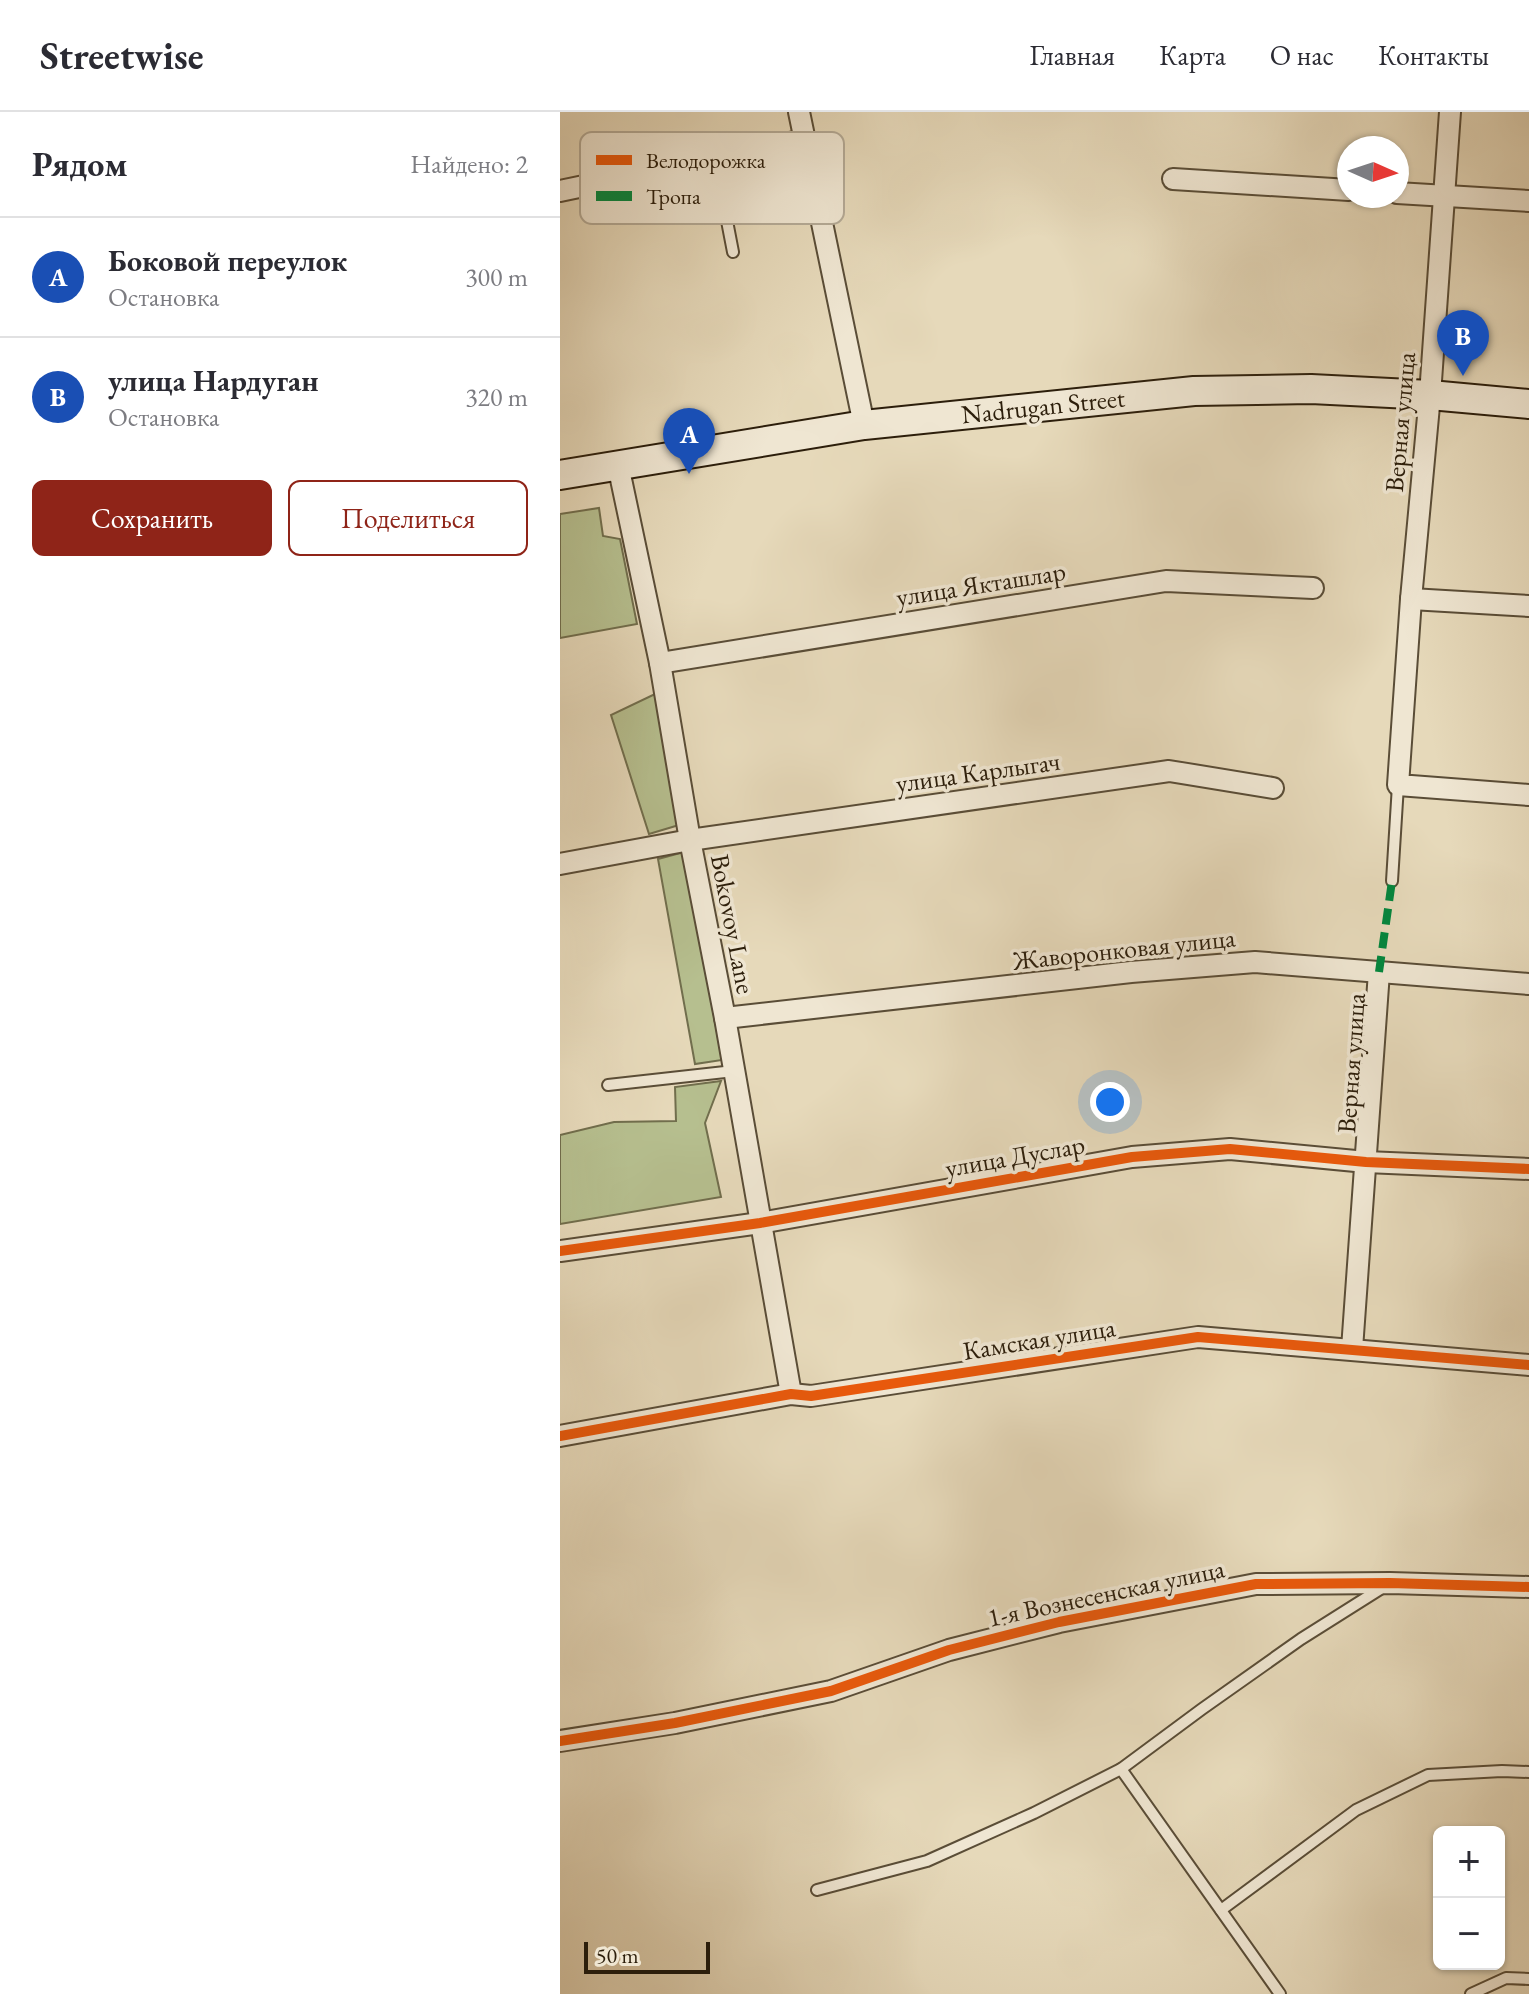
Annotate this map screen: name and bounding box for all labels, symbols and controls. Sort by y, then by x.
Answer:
text: Streetwise [40,31,203,80]
text: Главная [1030,37,1115,73]
text: Карта [1159,37,1226,73]
text: О нас [1270,37,1334,73]
text: Контакты [1378,37,1489,73]
legend [580,132,844,224]
north arrow [1337,136,1409,208]
text: Рядом [32,142,127,186]
text: Велодорожка [646,146,766,175]
text: Найдено: 2 [410,147,528,181]
text: Тропа [646,182,701,211]
text: Боковой переулок [108,241,347,280]
text: A [49,260,67,294]
text: 300 m [465,260,528,294]
text: Остановка [108,280,219,314]
pin: B [1437,310,1489,376]
street label: Верная улица [1377,350,1423,493]
text: улица Нардуган [108,361,319,400]
text: B [50,380,66,414]
text: 320 m [465,380,528,414]
street label: Nadrugan Street [960,381,1126,431]
text: Остановка [108,400,219,434]
pin: A [663,408,715,474]
button: Сохранить [32,480,272,556]
button: Поделиться [288,480,528,556]
street label: улица Якташлар [894,554,1068,614]
street label: улица Карлыгач [894,744,1063,800]
street label: Bokovoy Lane [703,851,763,997]
street label: Жаворонковая улица [1010,920,1237,978]
street label: Верная улица [1329,991,1373,1134]
your location [1090,1082,1130,1122]
street label: улица Дуслар [942,1127,1088,1185]
street label: Камская улица [960,1310,1118,1368]
street label: 1-я Вознесенская улица [984,1551,1228,1635]
map controls [1433,1826,1505,1970]
button: + [1433,1826,1505,1898]
button: − [1433,1898,1505,1970]
scale bar [584,1938,710,1974]
text: 50 m [596,1941,639,1970]

